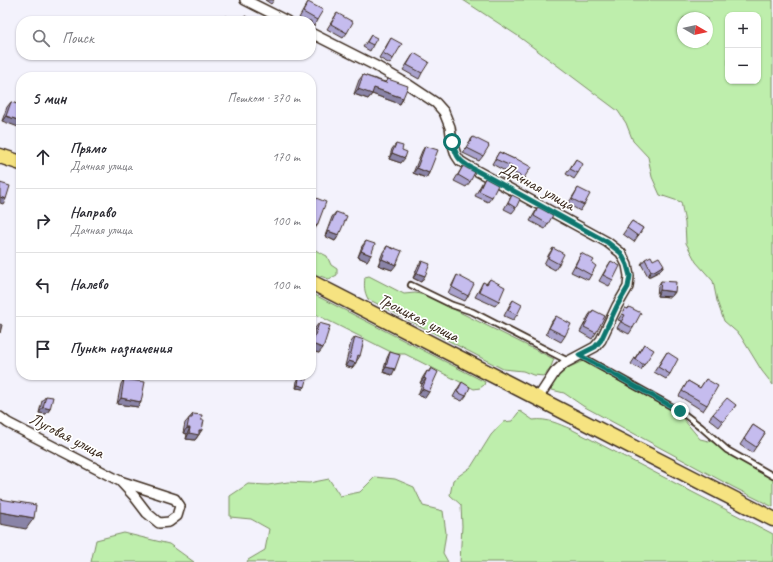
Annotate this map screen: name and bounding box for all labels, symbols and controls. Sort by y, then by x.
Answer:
north arrow [677,12,713,48]
map controls [725,12,761,84]
button: + [725,12,761,48]
search box [16,16,316,60]
icon: search [30,27,52,49]
text: Поиск [62,29,94,48]
button: − [725,48,761,84]
text: 5 мин [32,88,66,109]
text: Пешком · 370 m [227,90,300,106]
route start [443,133,461,151]
text: Прямо [70,139,106,158]
icon: ahead [32,146,54,168]
text: 170 m [272,149,300,165]
text: Дачная улица [70,158,132,174]
street label: Дачная улица [497,158,580,216]
text: Направо [70,203,116,222]
icon: right [32,210,54,232]
text: 100 m [272,213,300,229]
text: Дачная улица [70,222,132,238]
icon: left [32,274,54,296]
text: Налево [70,275,108,294]
text: 100 m [272,277,300,293]
street label: Троицкая улица [375,288,464,347]
icon: arrive [32,338,54,360]
text: Пункт назначения [70,339,172,358]
route end [671,402,689,420]
street label: Луговая улица [26,408,109,464]

